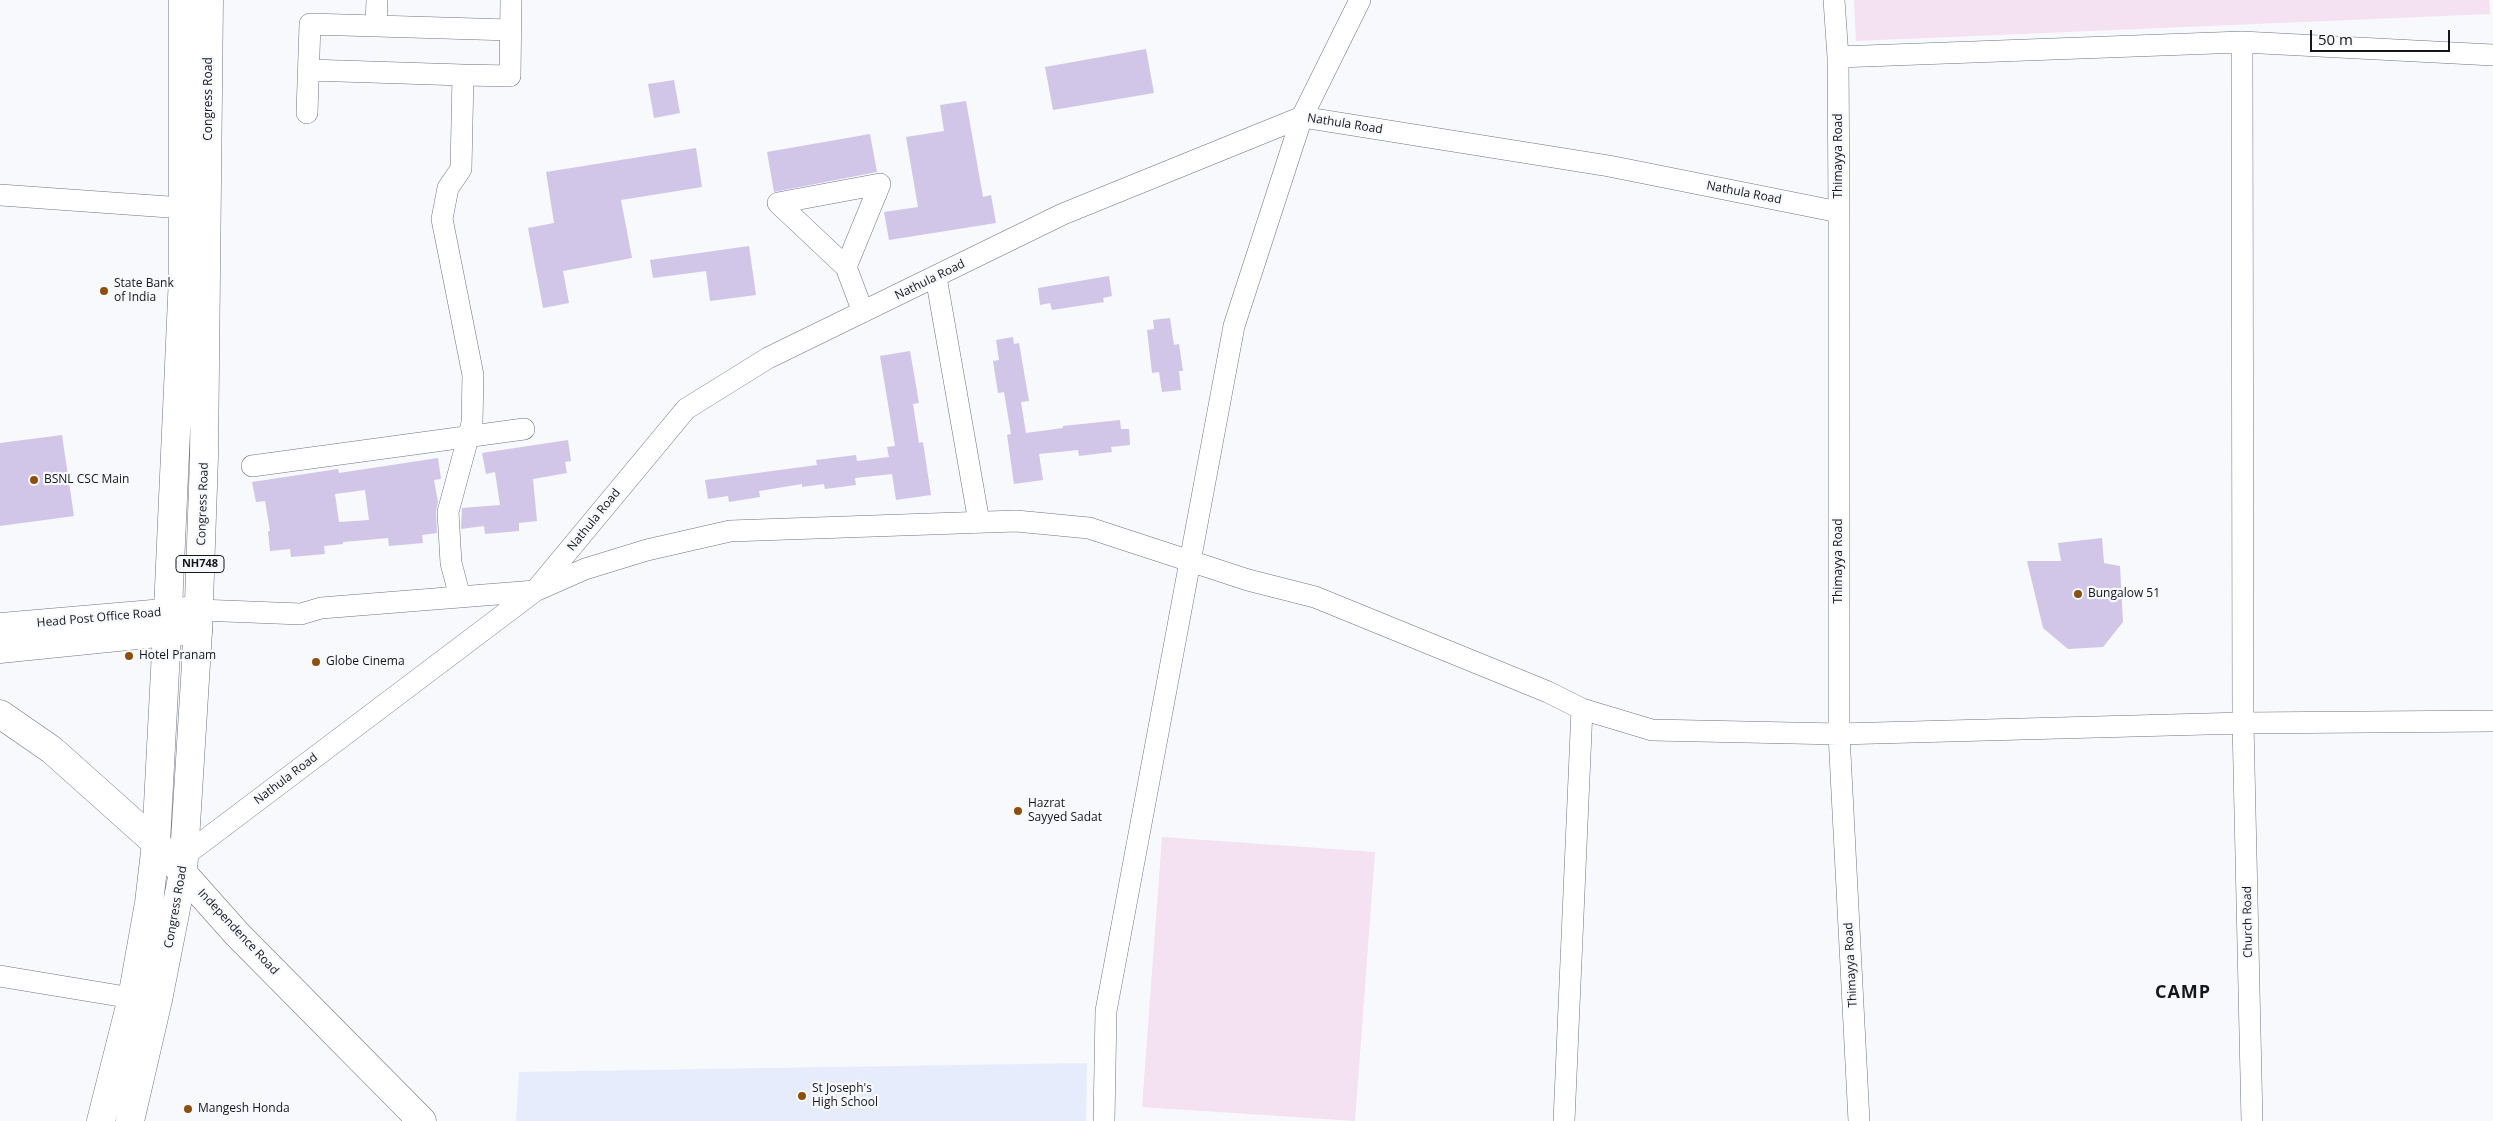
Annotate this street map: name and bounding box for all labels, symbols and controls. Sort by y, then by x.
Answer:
scale bar [2313,20,2453,52]
text: 50 m [2318,29,2353,49]
street label: Congress Road [202,57,216,141]
street label: Nathula Road [1306,111,1384,137]
street label: Thimayya Road [1832,113,1846,199]
street label: Nathula Road [1705,179,1783,207]
street label: Nathula Road [893,257,967,303]
place label: State Bank of India [114,277,174,305]
marker: State Bank of India [98,285,110,297]
street label: Congress Road [194,462,212,546]
place label: BSNL CSC Main [44,473,129,487]
marker: BSNL CSC Main [28,474,40,486]
street label: Nathula Road [564,486,624,554]
street label: Thimayya Road [1832,518,1846,604]
road number: NH748 [176,556,224,572]
place label: Bungalow 51 [2088,587,2160,601]
marker: Bungalow 51 [2072,588,2084,600]
street label: Head Post Office Road [36,605,162,631]
place label: Hotel Pranam [139,649,216,663]
marker: Hotel Pranam [123,650,135,662]
place label: Globe Cinema [326,655,405,669]
marker: Globe Cinema [310,656,322,668]
street label: Nathula Road [251,750,321,808]
place label: Hazrat Sayyed Sadat [1028,797,1102,825]
marker: Hazrat Sayyed Sadat [1012,805,1024,817]
street label: Congress Road [162,865,190,949]
street label: Independence Road [195,886,281,978]
street label: Church Road [2240,886,2256,958]
street label: Thimayya Road [1842,922,1860,1008]
district label: CAMP [2154,982,2212,1004]
place label: St Joseph's High School [812,1082,878,1110]
marker: St Joseph's High School [796,1090,808,1102]
place label: Mangesh Honda [198,1102,290,1116]
marker: Mangesh Honda [182,1103,194,1115]

